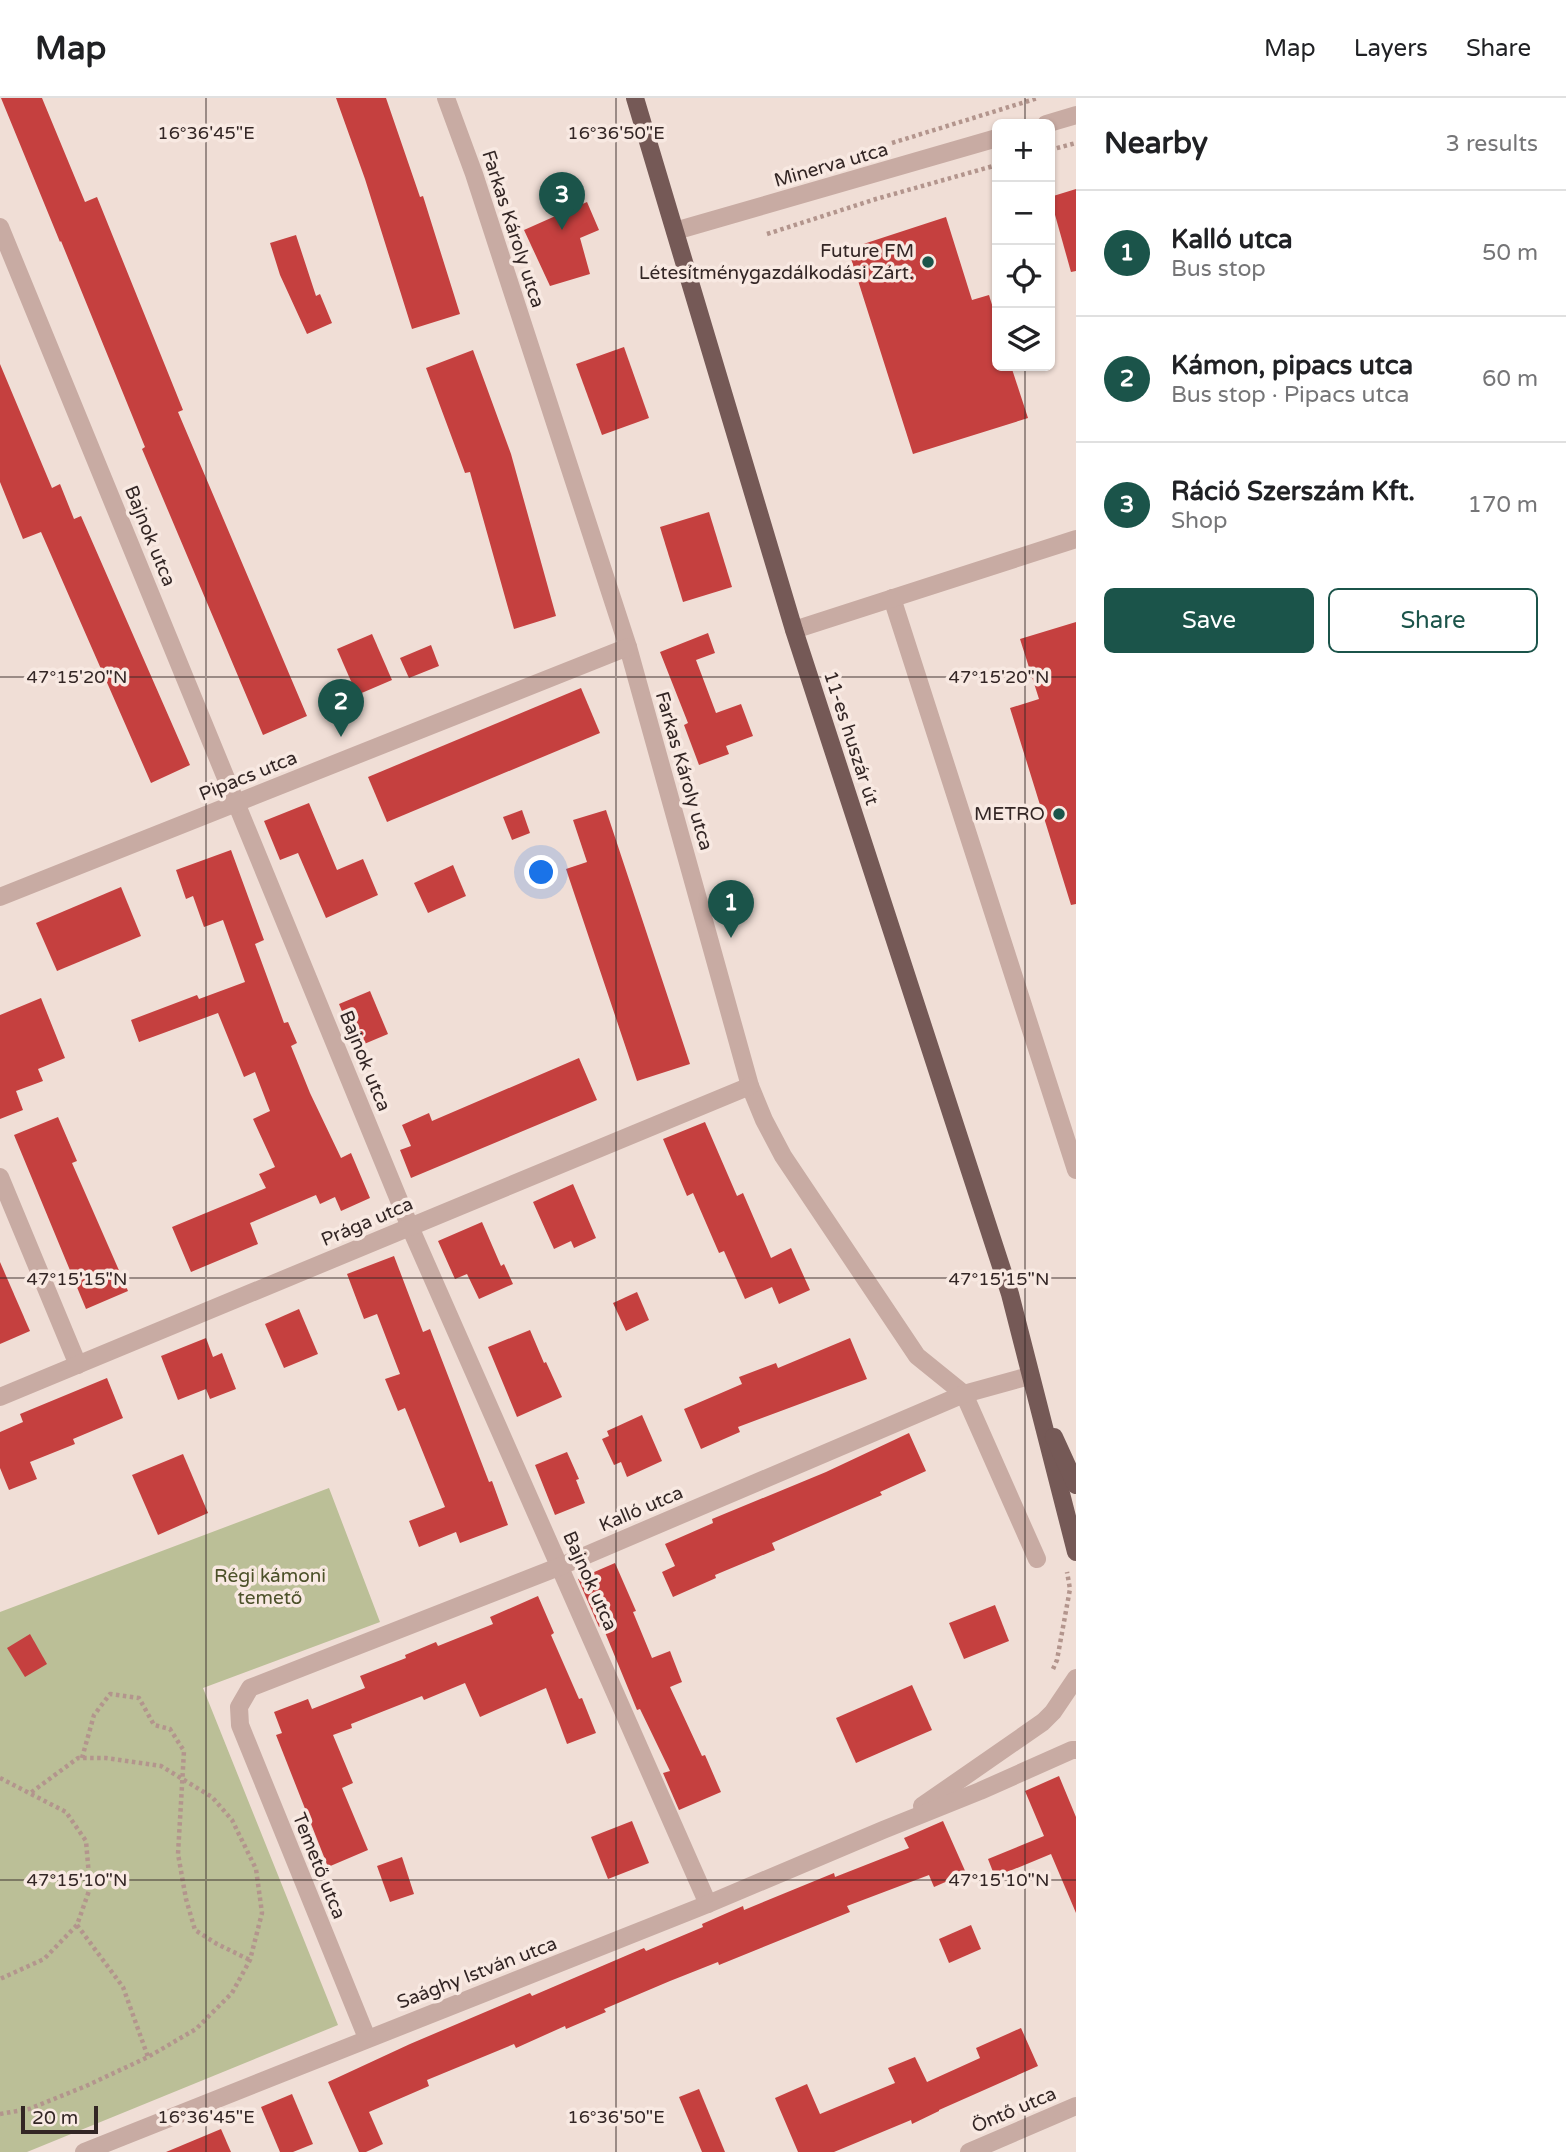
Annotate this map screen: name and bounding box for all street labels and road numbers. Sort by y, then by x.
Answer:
street label: Minerva utca [771,138,891,192]
street label: Farkas Károly utca [477,147,549,311]
street label: Bajnok utca [120,482,180,590]
street label: 11-es huszár út [819,668,883,808]
street label: Farkas Károly utca [651,689,717,853]
street label: Pipacs utca [196,746,300,806]
street label: Bajnok utca [335,1007,395,1115]
street label: Prága utca [318,1193,416,1251]
street label: Kalló utca [596,1482,686,1536]
street label: Bajnok utca [558,1528,622,1634]
street label: Temető utca [288,1810,350,1922]
street label: Saághy István utca [394,1932,560,2014]
street label: Öntő utca [968,2082,1060,2138]

